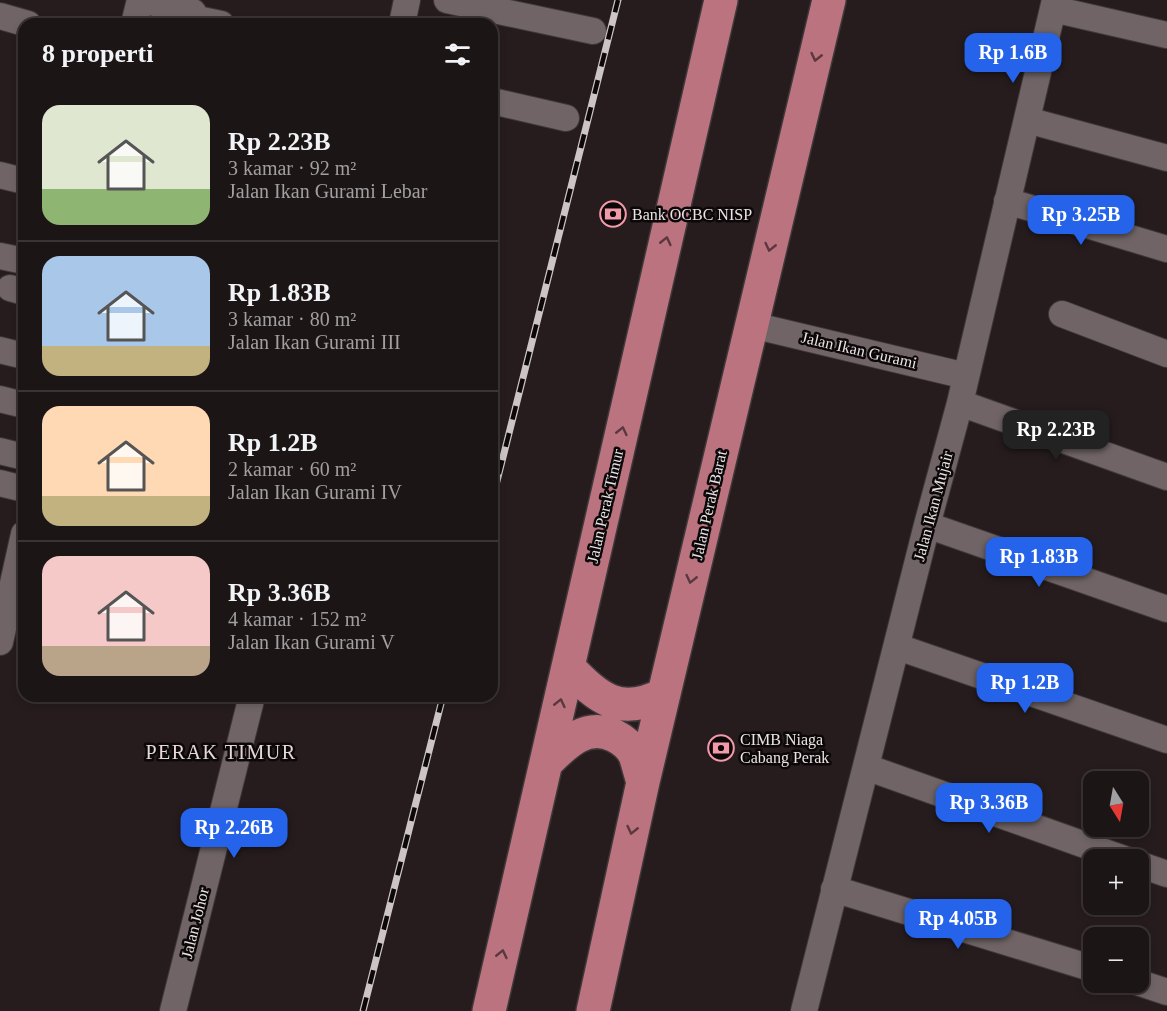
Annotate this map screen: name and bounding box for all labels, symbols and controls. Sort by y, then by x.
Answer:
pin: Rp 1.6B [958,33,1068,84]
icon: filters [441,38,474,71]
text: 8 properti [42,39,153,68]
text: Rp 1.6B [979,41,1047,63]
one-way arrow [810,52,823,62]
text: Rp 2.23B [228,127,331,156]
icon: home [90,129,162,201]
text: 3 kamar · 92 m² [228,157,356,179]
text: Jalan Ikan Gurami Lebar [228,180,427,202]
pin: Rp 3.25B [1019,195,1143,246]
bank icon: Bank OCBC NISP [598,199,628,229]
text: Rp 3.25B [1042,203,1120,225]
place label: Bank OCBC NISP [632,206,752,223]
one-way arrow [658,236,671,246]
one-way arrow [765,241,778,251]
text: Rp 1.83B [228,278,331,307]
icon: home [90,280,162,352]
text: 3 kamar · 80 m² [228,308,356,330]
street label: Jalan Ikan Gurami [800,328,919,372]
text: Jalan Ikan Gurami III [228,331,401,353]
pin: Rp 2.23B [994,410,1118,461]
text: Rp 2.23B [1017,418,1095,440]
one-way arrow [615,426,628,436]
text: Rp 1.2B [228,428,318,457]
icon: home [90,430,162,502]
street label: Jalan Perak Timur [584,447,627,565]
street label: Jalan Perak Barat [688,448,730,561]
street label: Jalan Ikan Mujair [910,449,957,563]
text: 2 kamar · 60 m² [228,458,356,480]
text: Jalan Ikan Gurami IV [228,481,402,503]
pin: Rp 1.83B [977,537,1101,588]
text: Rp 1.83B [1000,545,1078,567]
one-way arrow [686,574,699,584]
text: Rp 3.36B [228,578,331,607]
icon: home [90,580,162,652]
text: 4 kamar · 152 m² [228,608,366,630]
text: Jalan Ikan Gurami V [228,631,395,653]
pin: Rp 1.2B [970,663,1080,714]
text: Rp 1.2B [991,671,1059,693]
one-way arrow [553,698,566,708]
place label: CIMB Niaga Cabang Perak [740,731,829,767]
bank icon: CIMB Niaga Cabang Perak [706,733,736,763]
district label: PERAK TIMUR [145,741,297,763]
north arrow [1083,771,1149,837]
map controls [1083,771,1149,993]
pin: Rp 3.36B [927,783,1051,834]
text: Rp 3.36B [950,791,1028,813]
pin: Rp 2.26B [172,808,296,859]
text: Rp 2.26B [195,816,273,838]
one-way arrow [627,825,640,835]
button: + [1083,849,1149,915]
street label: Jalan Johor [178,885,212,960]
pin: Rp 4.05B [896,899,1020,950]
text: Rp 4.05B [919,907,997,929]
button: − [1083,927,1149,993]
one-way arrow [495,949,508,959]

